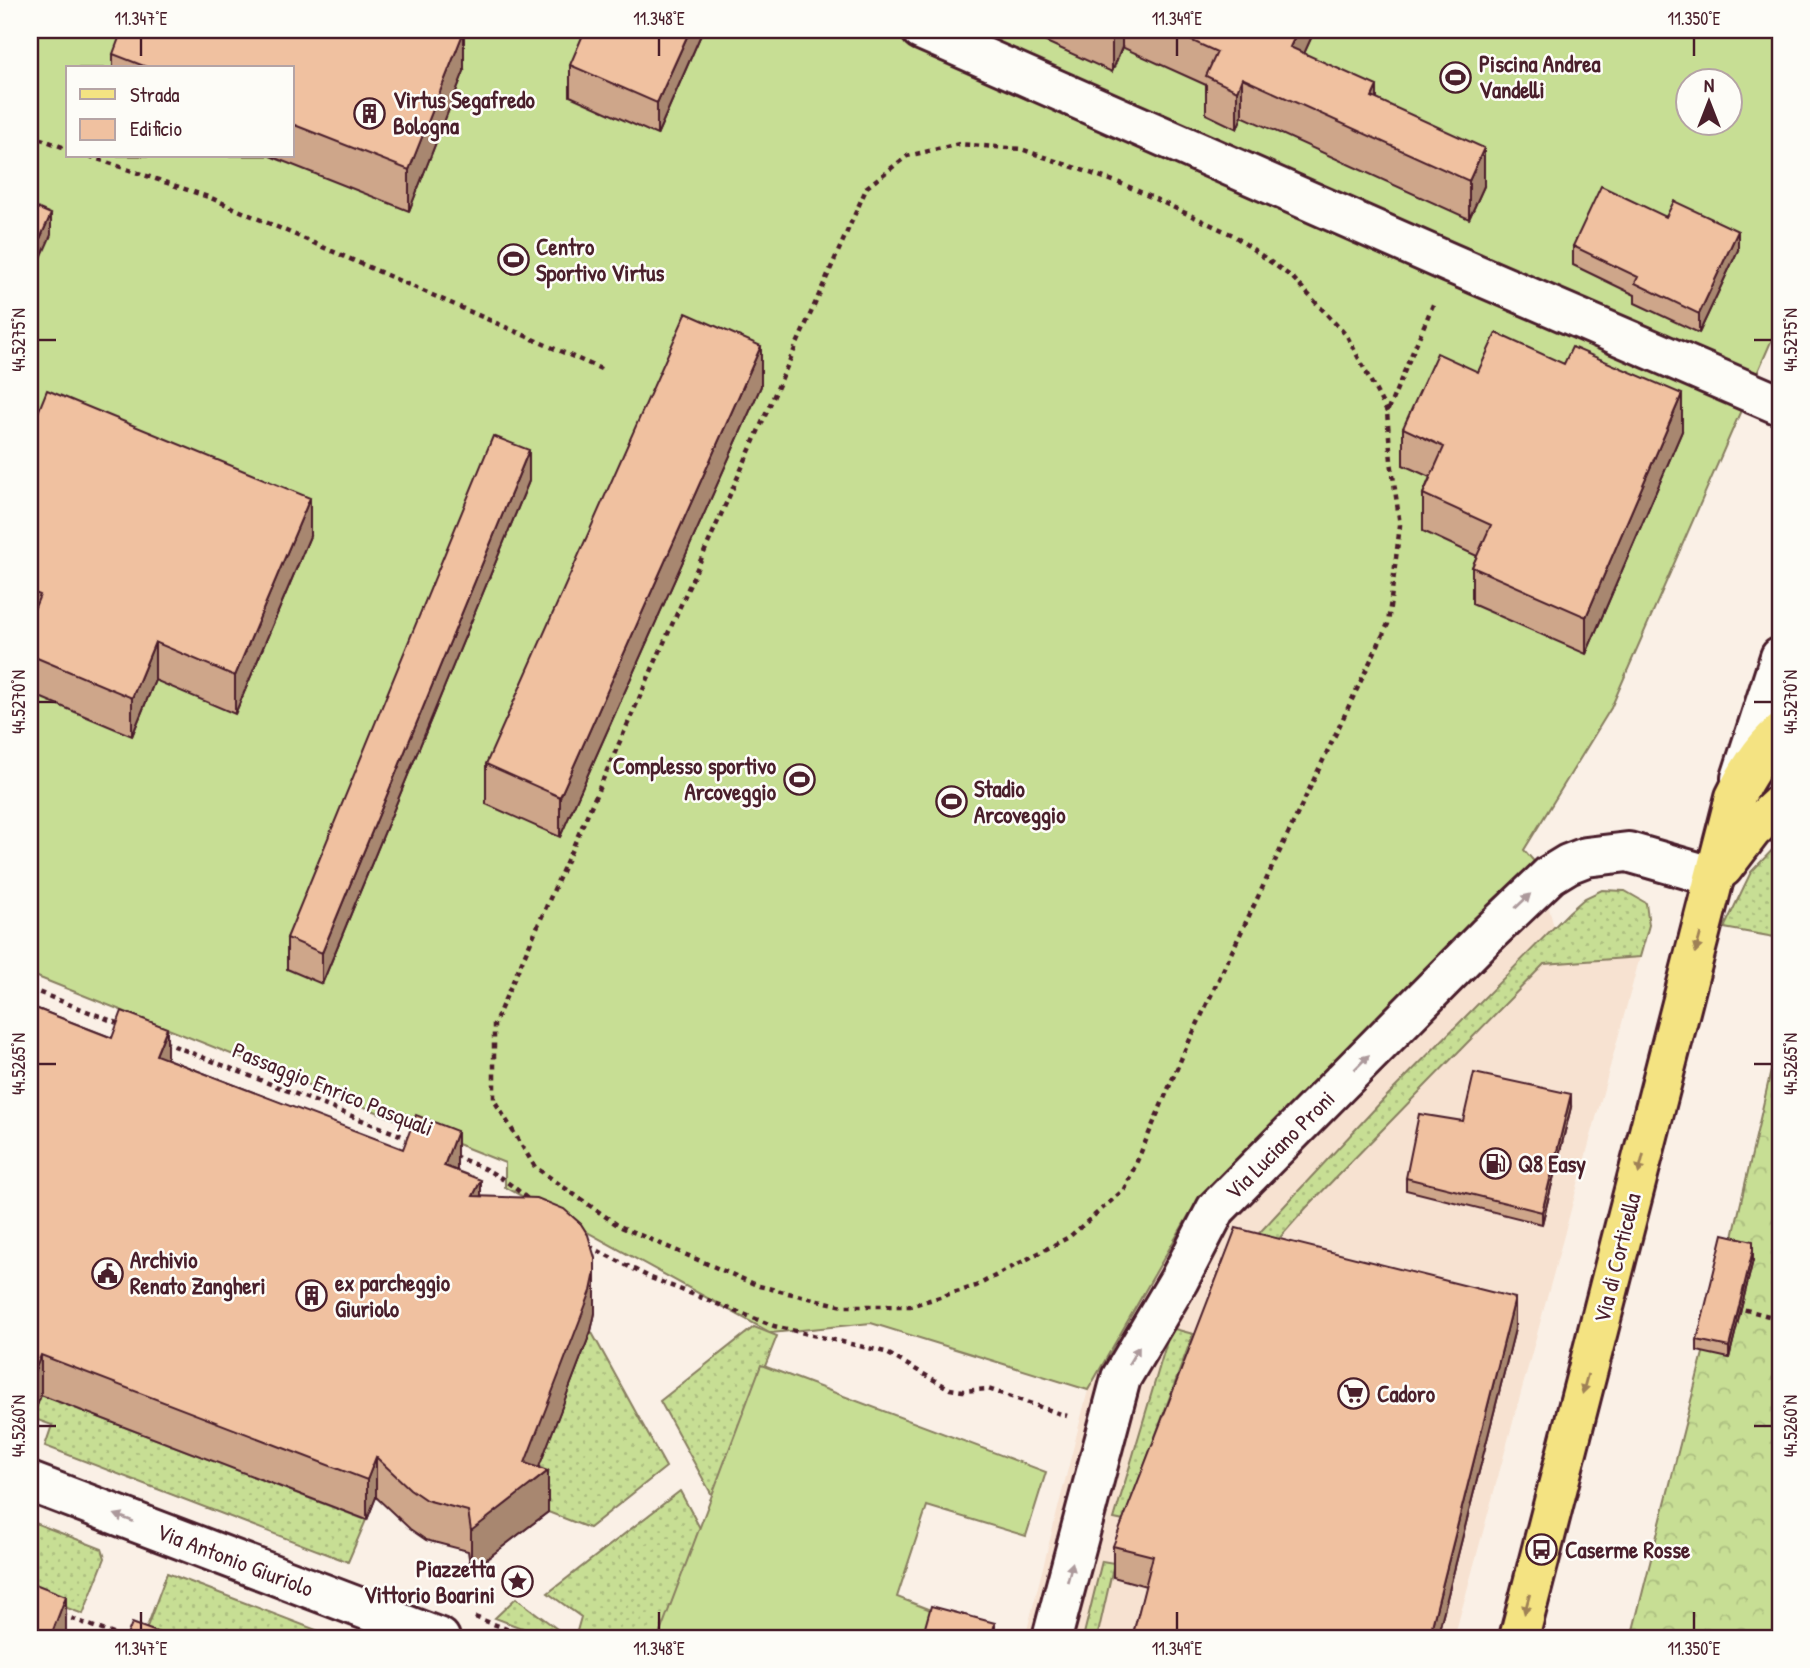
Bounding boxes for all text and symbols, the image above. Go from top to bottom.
text: 11.347°E [115,6,167,31]
text: 11.348°E [633,6,685,31]
text: 11.349°E [1152,6,1202,31]
text: 11.350°E [1668,6,1720,31]
place label: Piscina Andrea Vandelli [1479,48,1600,105]
sports icon: Piscina Andrea Vandelli [1439,60,1473,94]
legend [66,66,294,158]
north arrow [1674,66,1744,136]
text: N [1704,72,1714,98]
text: Strada [130,80,180,109]
place label: Virtus Segafredo Bologna [393,84,535,142]
building icon: Virtus Segafredo Bologna [353,96,387,130]
text: Edificio [130,114,182,143]
place label: Centro Sportivo Virtus [536,231,664,289]
sports icon: Centro Sportivo Virtus [496,243,530,277]
text: 44.5275°N [6,308,31,372]
text: 44.5275°N [1778,308,1803,372]
text: 44.5270°N [6,670,31,734]
text: 44.5270°N [1778,670,1803,734]
place label: Complesso sportivo Arcoveggio [613,750,777,808]
sports icon: Complesso sportivo Arcoveggio [782,762,816,796]
place label: Stadio Arcoveggio [974,773,1066,831]
sports icon: Stadio Arcoveggio [934,785,968,819]
one-way arrow [1514,894,1531,910]
one-way arrow [1692,933,1702,954]
text: 44.5265°N [6,1033,31,1095]
text: 44.5265°N [1778,1033,1803,1095]
street label: Passaggio Enrico Pasquali [228,1034,438,1143]
one-way arrow [1353,1054,1369,1071]
street label: Via Luciano Proni [1218,1083,1341,1206]
fuel station icon: Q8 Easy [1478,1147,1512,1181]
place label: Q8 Easy [1518,1148,1586,1180]
one-way arrow [1635,1153,1646,1175]
street label: Via di Corticella [1585,1190,1648,1326]
place label: Archivio Renato Zangheri [130,1244,266,1302]
public building icon: Archivio Renato Zangheri [90,1256,124,1290]
place label: ex parcheggio Giuriolo [335,1267,451,1324]
building icon: ex parcheggio Giuriolo [295,1279,329,1313]
one-way arrow [1128,1346,1140,1365]
one-way arrow [1579,1373,1590,1395]
supermarket icon: Cadoro [1337,1377,1371,1411]
place label: Cadoro [1377,1378,1436,1409]
text: 44.5260°N [6,1395,31,1457]
text: 44.5260°N [1778,1395,1803,1457]
one-way arrow [113,1513,134,1524]
street label: Via Antonio Giuriolo [152,1515,318,1604]
bus stop icon: Caserme Rosse [1525,1533,1559,1567]
place label: Caserme Rosse [1565,1534,1691,1565]
place label: Piazzetta Vittorio Boarini [364,1553,495,1610]
one-way arrow [1065,1562,1075,1583]
place icon: Piazzetta Vittorio Boarini [501,1565,535,1599]
one-way arrow [1522,1594,1532,1615]
text: 11.347°E [115,1636,167,1661]
text: 11.348°E [633,1636,685,1661]
text: 11.349°E [1152,1636,1202,1661]
text: 11.350°E [1668,1636,1720,1661]

